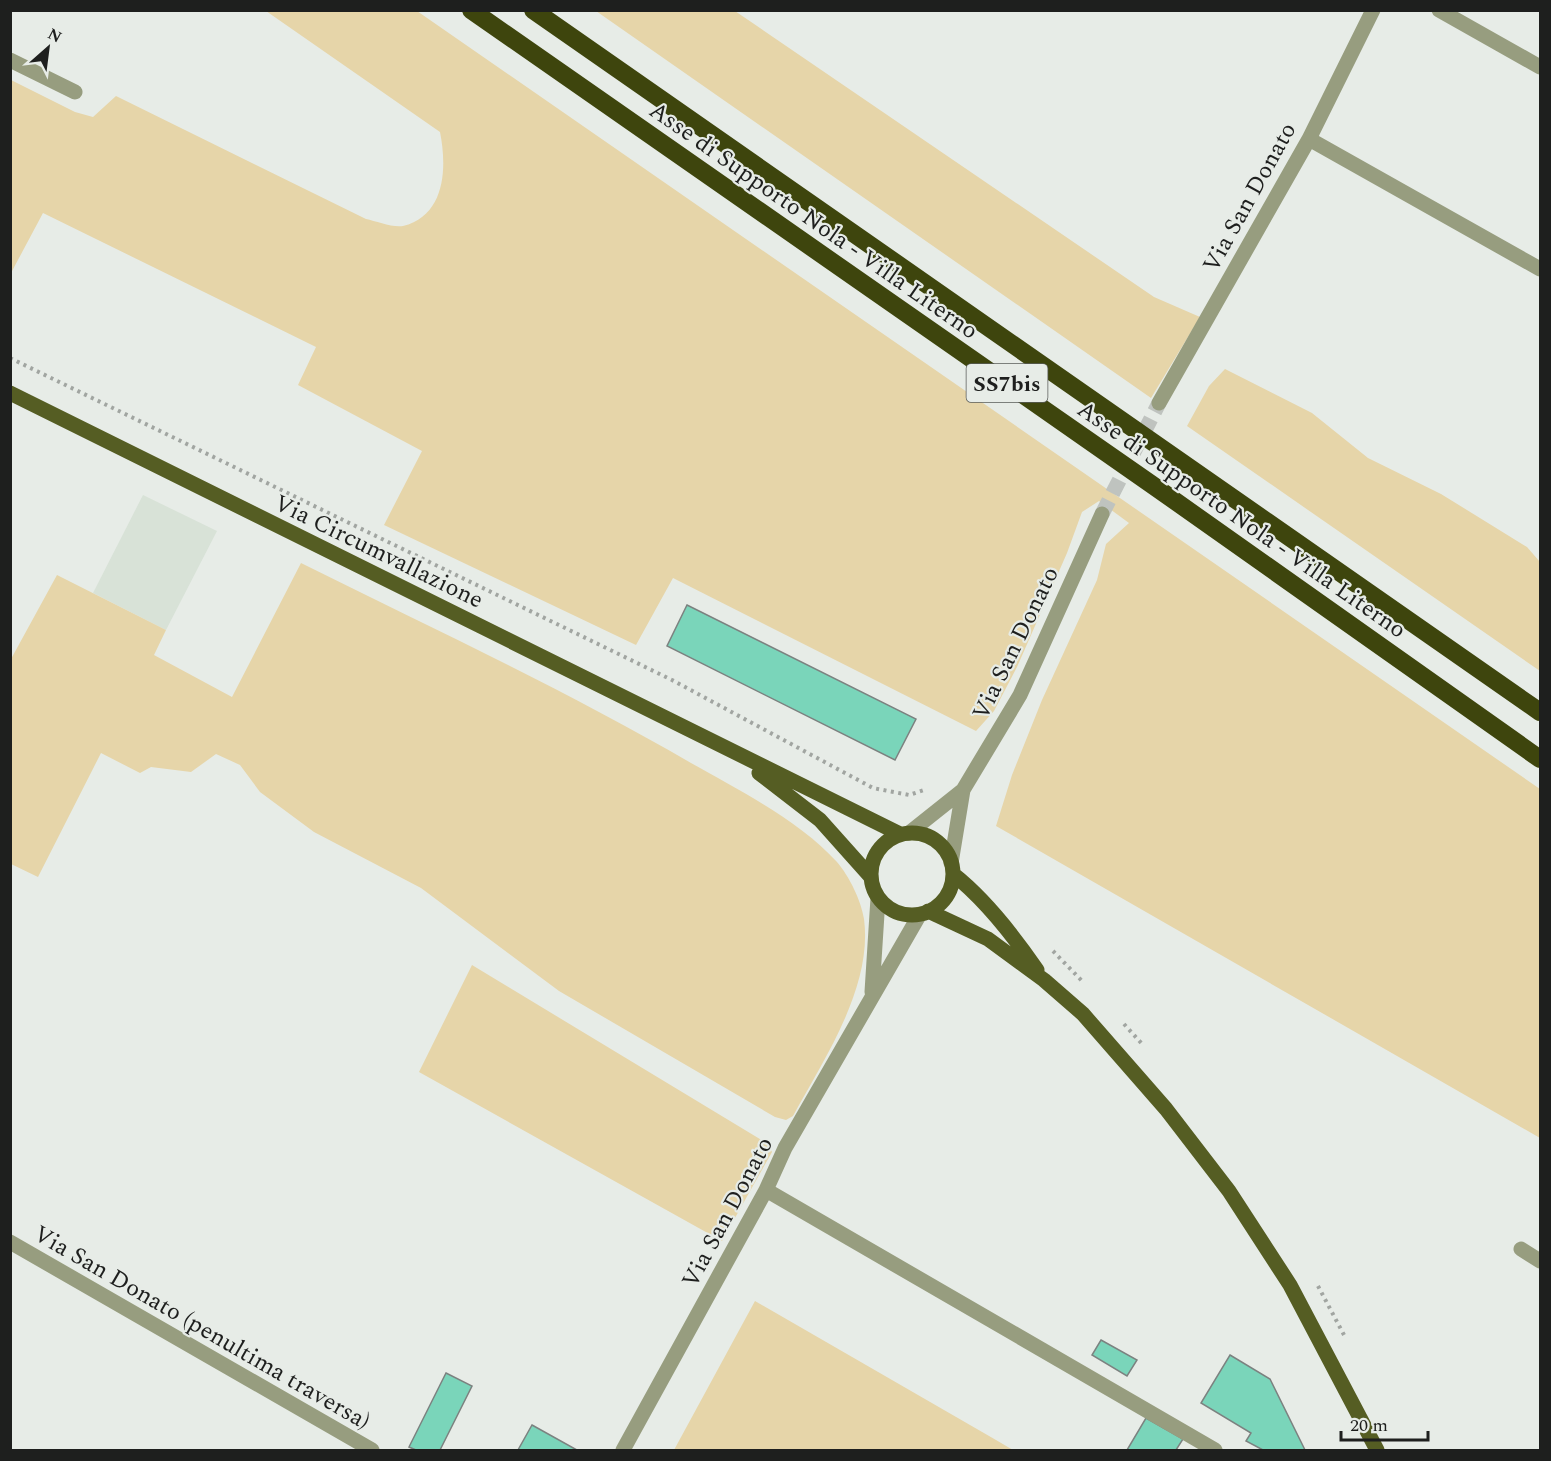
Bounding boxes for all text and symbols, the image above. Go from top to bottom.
north arrow [18,18,78,78]
text: N [43,22,66,49]
street label: Asse di Supporto Nola - Villa Literno [641,93,985,349]
street label: Via San Donato [1194,116,1306,279]
road number: SS7bis [966,364,1048,402]
street label: Asse di Supporto Nola - Villa Literno [1069,392,1413,648]
street label: Via Circumvallazione [268,485,489,618]
street label: Via San Donato [963,561,1069,726]
street label: Via San Donato [673,1130,783,1294]
street label: Via San Donato (penultima traversa) [26,1216,377,1439]
scale bar [1341,1404,1428,1442]
text: 20 m [1350,1412,1388,1439]

